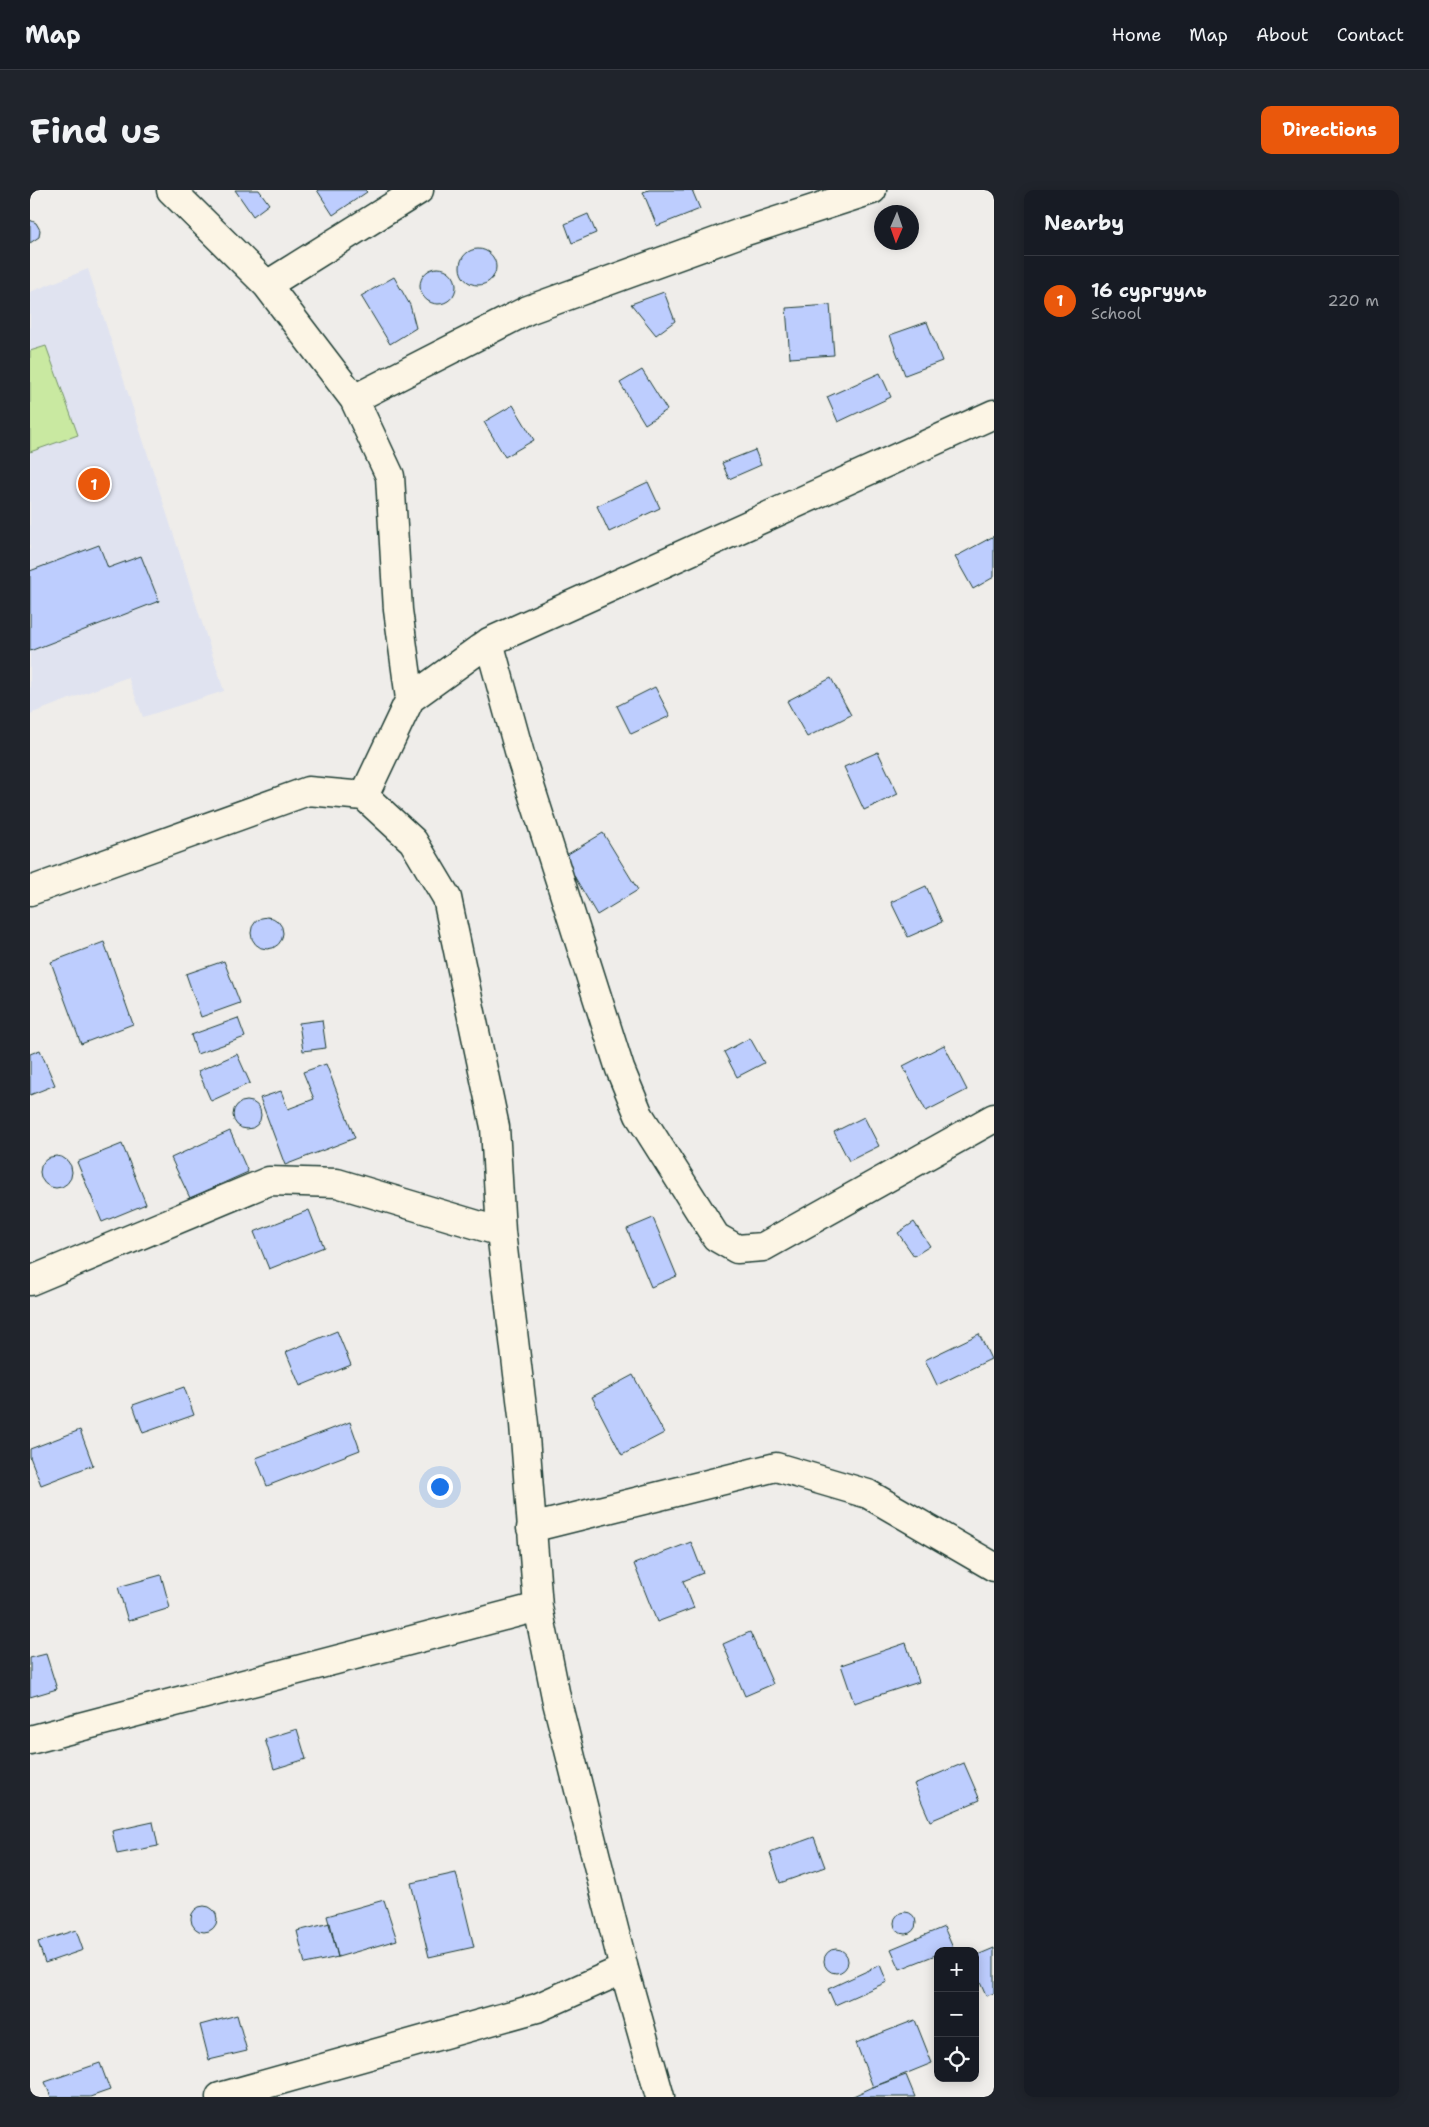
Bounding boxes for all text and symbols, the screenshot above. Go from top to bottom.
text: Map [25,19,81,51]
text: Home [1112,23,1161,47]
text: Map [1189,23,1228,47]
text: About [1256,23,1309,47]
text: Contact [1337,23,1404,47]
button: Directions [1261,106,1399,154]
text: Find us [30,107,161,154]
north arrow [874,205,919,250]
text: Nearby [1044,209,1124,237]
text: 16 сургууль [1091,278,1207,303]
text: 1 [1056,290,1064,311]
text: 220 m [1327,290,1379,311]
text: School [1091,303,1141,324]
pin: 1 [78,465,110,503]
your location [427,1474,453,1500]
map controls [934,1947,979,2082]
button: + [934,1947,979,1992]
button: − [934,1992,979,2037]
button: locate [934,2037,979,2082]

